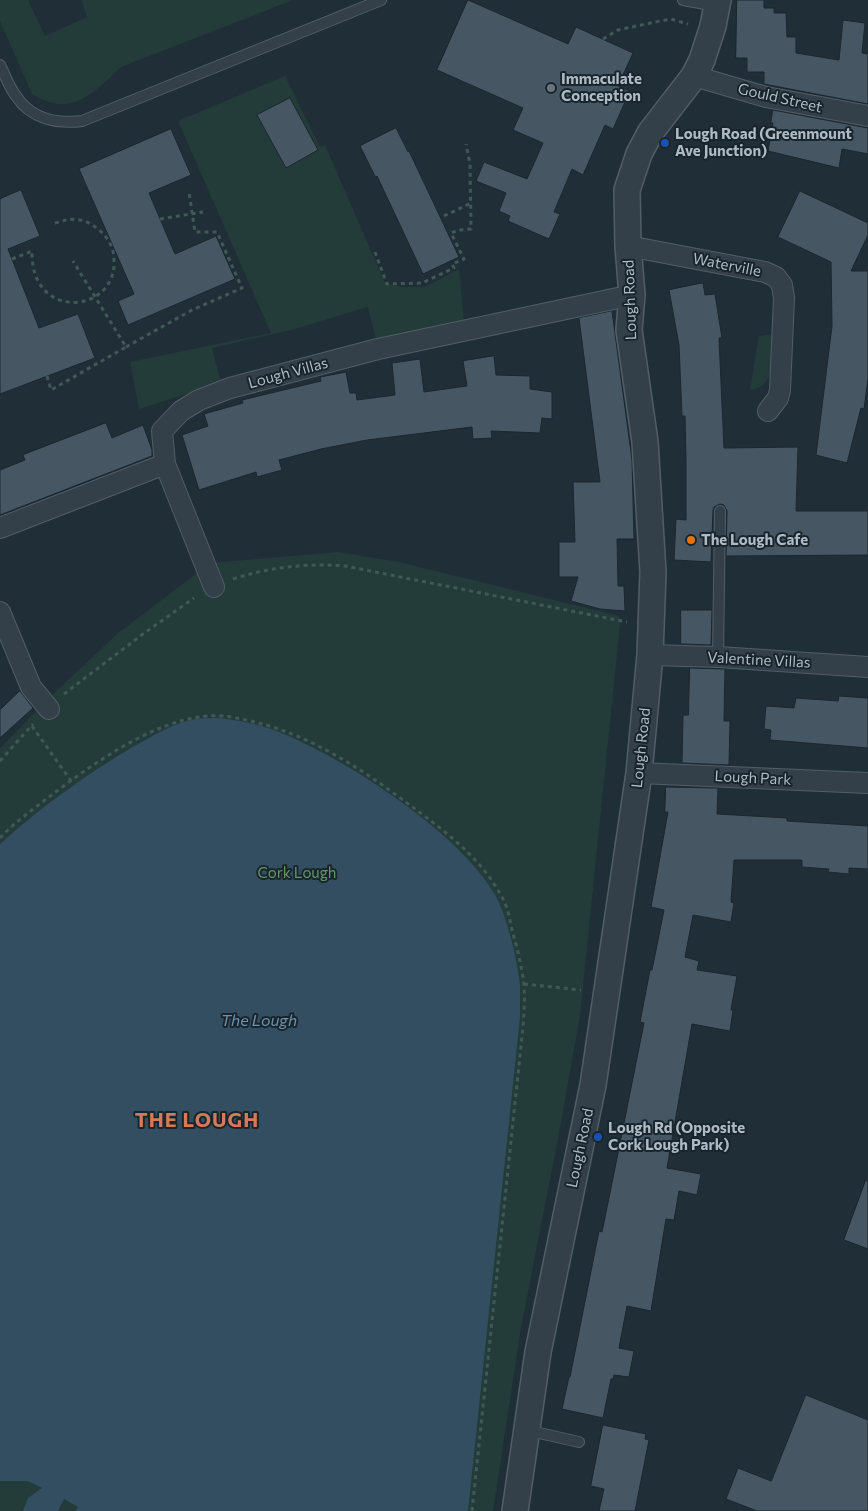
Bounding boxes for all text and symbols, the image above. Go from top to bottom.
place label: Immaculate Conception [561,70,642,105]
street label: Gould Street [736,80,824,116]
marker: Immaculate Conception [545,82,557,94]
place label: Lough Road (Greenmount Ave Junction) [675,125,852,160]
marker: Lough Road (Greenmount Ave Junction) [659,137,671,149]
street label: Waterville [691,250,763,280]
street label: Lough Road [620,259,640,341]
street label: Lough Villas [246,354,330,392]
place label: The Lough Cafe [701,531,808,549]
marker: The Lough Cafe [685,534,697,546]
street label: Valentine Villas [707,648,811,672]
street label: Lough Road [628,707,654,789]
street label: Lough Park [714,767,792,789]
park label: Cork Lough [258,864,336,882]
water label: The Lough [221,1011,297,1031]
street label: Lough Road [563,1107,597,1189]
district label: THE LOUGH [134,1108,260,1132]
place label: Lough Rd (Opposite Cork Lough Park) [608,1119,745,1154]
marker: Lough Rd (Opposite Cork Lough Park) [592,1131,604,1143]

